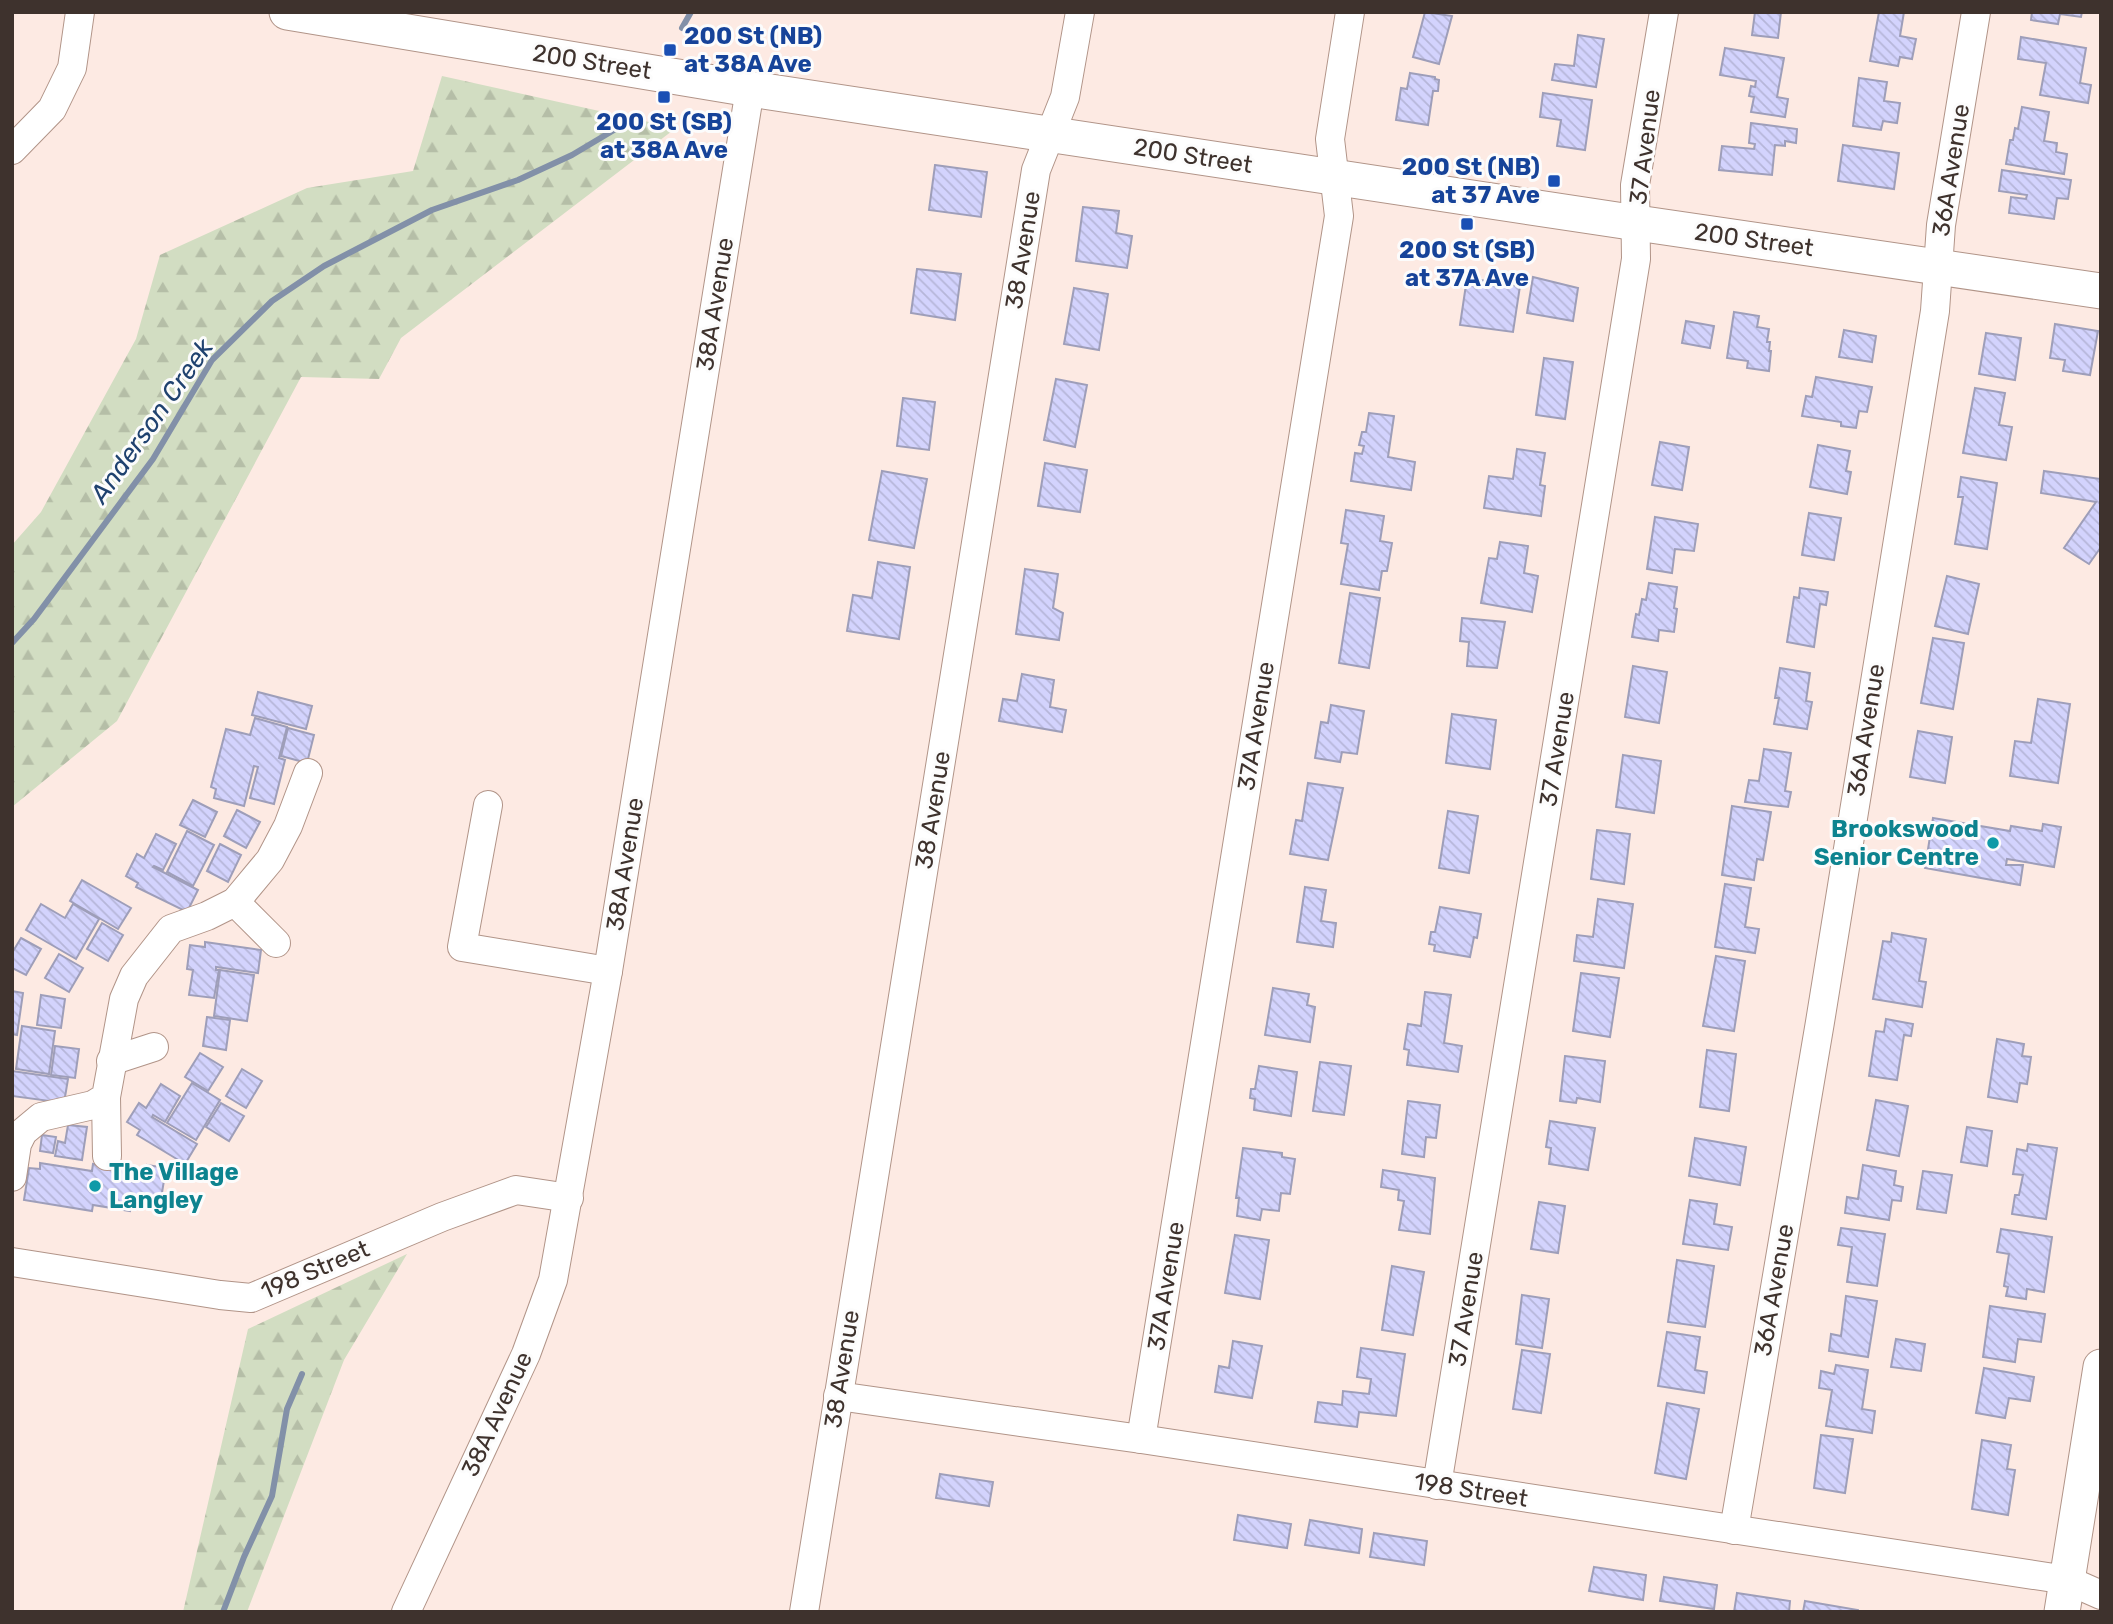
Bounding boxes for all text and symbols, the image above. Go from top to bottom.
place label: 200 St (NB) at 38A Ave [684,22,822,78]
street label: 200 Street [531,39,653,85]
marker: 200 St (NB) at 38A Ave [662,42,678,58]
street label: 37 Avenue [1624,88,1666,206]
marker: 200 St (SB) at 38A Ave [656,89,672,105]
street label: 36A Avenue [1927,102,1975,238]
place label: 200 St (SB) at 38A Ave [596,108,732,164]
street label: 200 Street [1132,133,1254,179]
place label: 200 St (NB) at 37 Ave [1402,153,1540,209]
marker: 200 St (NB) at 37 Ave [1546,173,1562,189]
street label: 38 Avenue [1000,189,1046,311]
marker: 200 St (SB) at 37A Ave [1459,216,1475,232]
street label: 200 Street [1693,218,1815,262]
street label: 38A Avenue [691,235,739,373]
place label: 200 St (SB) at 37A Ave [1399,236,1535,292]
water label: Anderson Creek [83,333,220,511]
street label: 37A Avenue [1232,659,1280,793]
street label: 36A Avenue [1842,662,1890,798]
street label: 37 Avenue [1534,690,1580,808]
street label: 38 Avenue [910,749,956,871]
street label: 38A Avenue [601,795,649,933]
place label: Brookswood Senior Centre [1814,815,1979,871]
marker: Brookswood Senior Centre [1985,835,2001,851]
place label: The Village Langley [109,1158,239,1214]
marker: The Village Langley [87,1178,103,1194]
street label: 37A Avenue [1142,1219,1190,1353]
street label: 36A Avenue [1749,1222,1799,1358]
street label: 198 Street [257,1235,373,1305]
street label: 37 Avenue [1443,1250,1489,1368]
street label: 38 Avenue [819,1308,865,1430]
street label: 38A Avenue [456,1347,538,1481]
street label: 198 Street [1412,1467,1530,1513]

